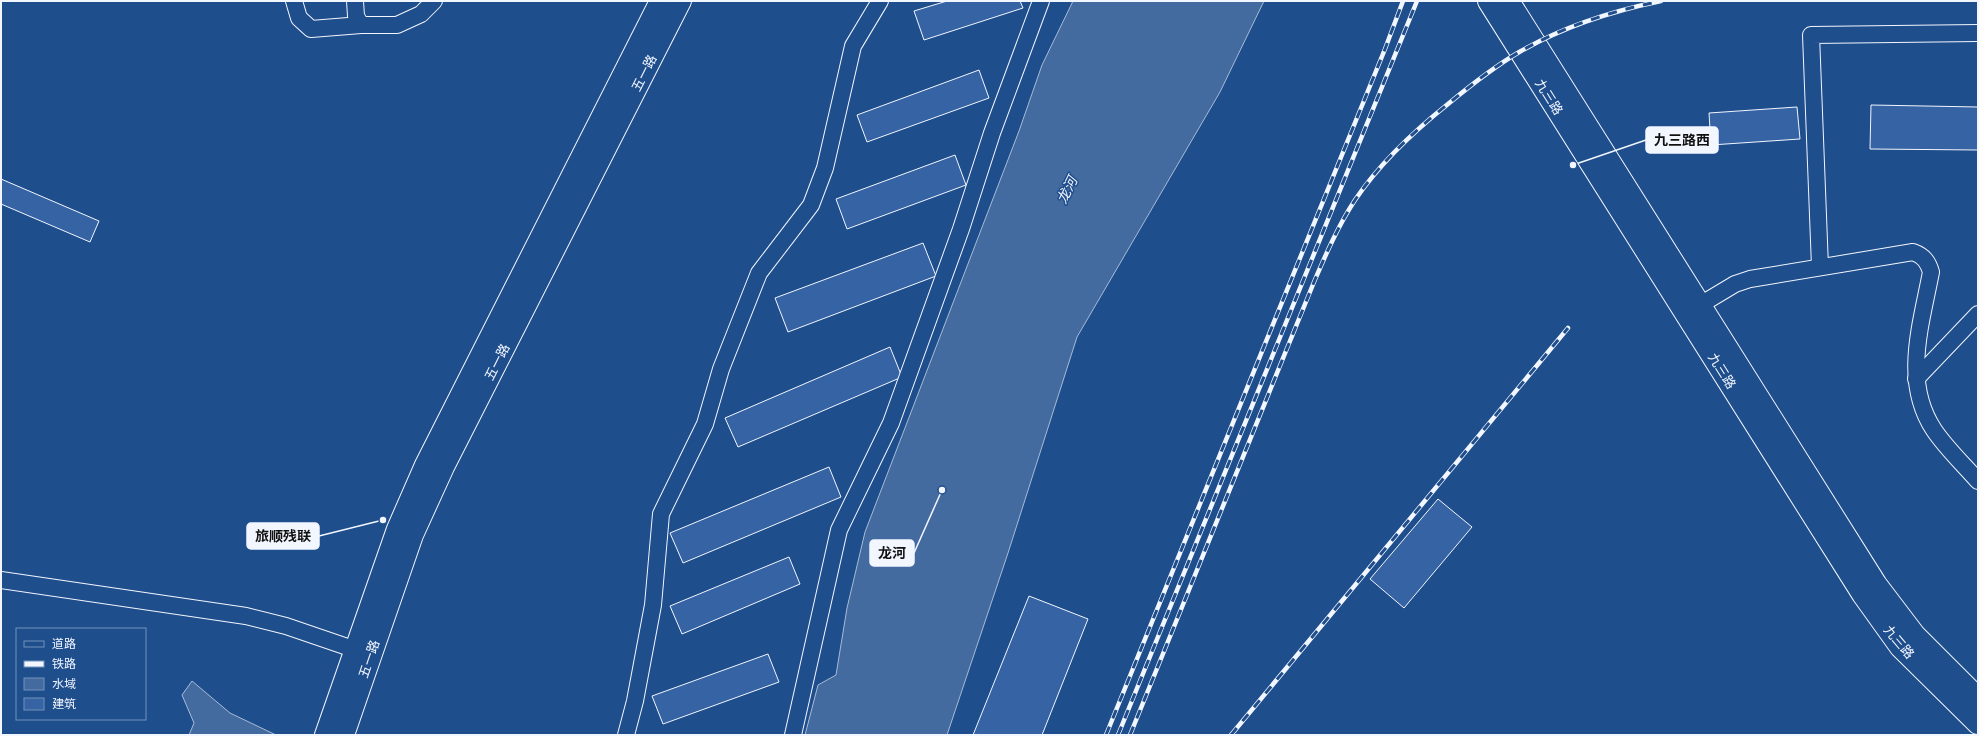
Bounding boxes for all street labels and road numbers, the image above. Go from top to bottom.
street label: 五一路 [628,52,660,94]
street label: 九三路 [1531,76,1567,118]
street label: 五一路 [481,341,513,383]
street label: 九三路 [1704,350,1740,392]
street label: 九三路 [1880,622,1918,662]
street label: 五一路 [355,638,383,680]

